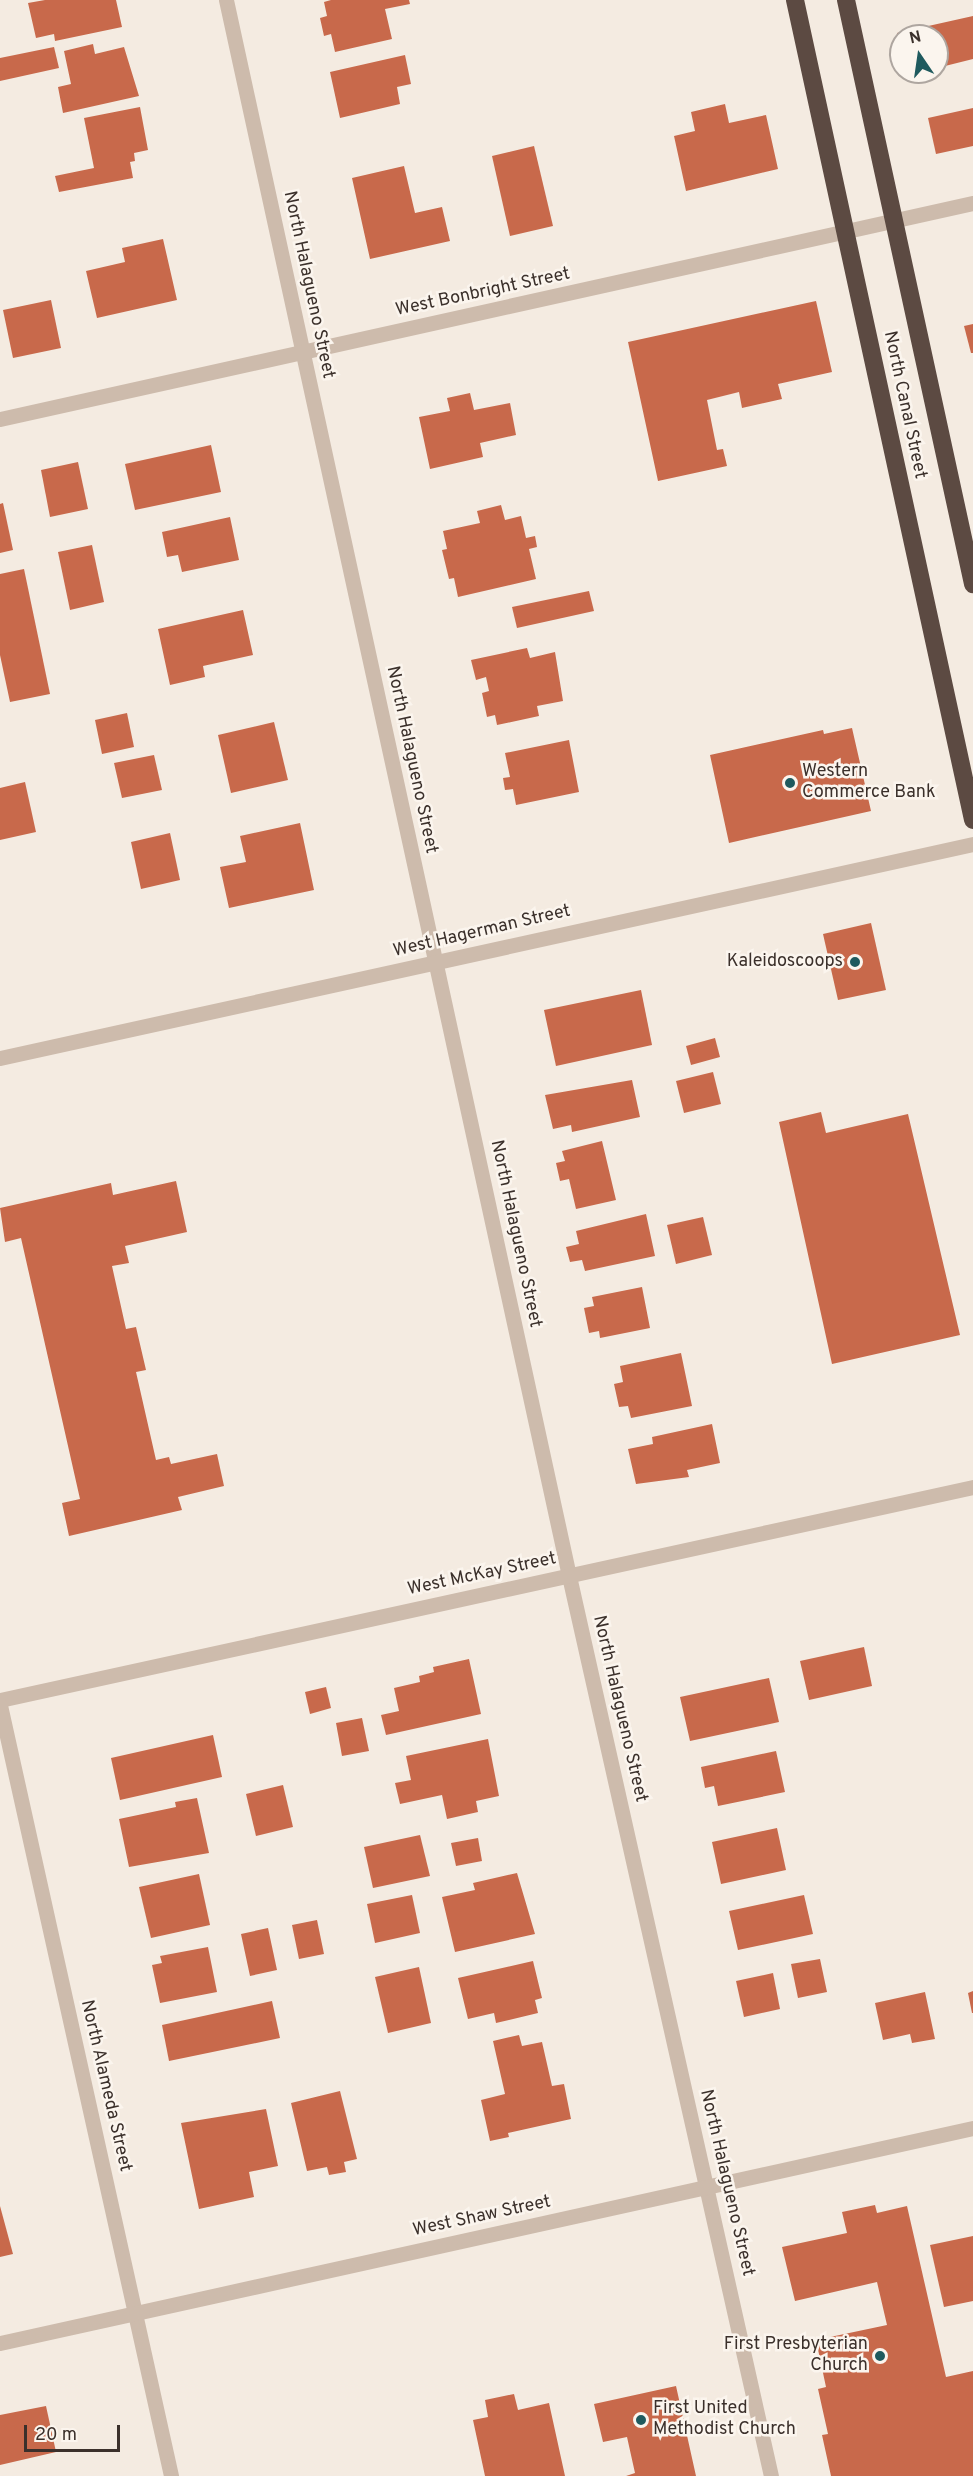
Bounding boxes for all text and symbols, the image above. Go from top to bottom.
north arrow [889,24,949,84]
text: N [908,27,923,49]
street label: North Halagueno Street [278,189,338,381]
street label: West Bonbright Street [394,264,572,322]
street label: North Canal Street [878,329,930,481]
street label: North Halagueno Street [381,664,441,856]
place label: Western Commerce Bank [802,762,936,804]
marker: Western Commerce Bank [783,776,797,790]
street label: West Hagerman Street [391,901,573,963]
place label: Kaleidoscoops [727,951,843,973]
marker: Kaleidoscoops [848,955,862,969]
street label: North Halagueno Street [485,1138,545,1330]
street label: West McKay Street [406,1549,558,1601]
street label: North Halagueno Street [587,1613,651,1805]
street label: North Alameda Street [75,1998,135,2174]
street label: North Halagueno Street [694,2087,758,2279]
street label: West Shaw Street [411,2192,553,2242]
place label: First Presbyterian Church [724,2335,868,2378]
marker: First Presbyterian Church [873,2349,887,2363]
place label: First United Methodist Church [653,2399,796,2442]
scale bar [27,2413,123,2451]
marker: First United Methodist Church [634,2413,648,2427]
text: 20 m [35,2424,77,2447]

